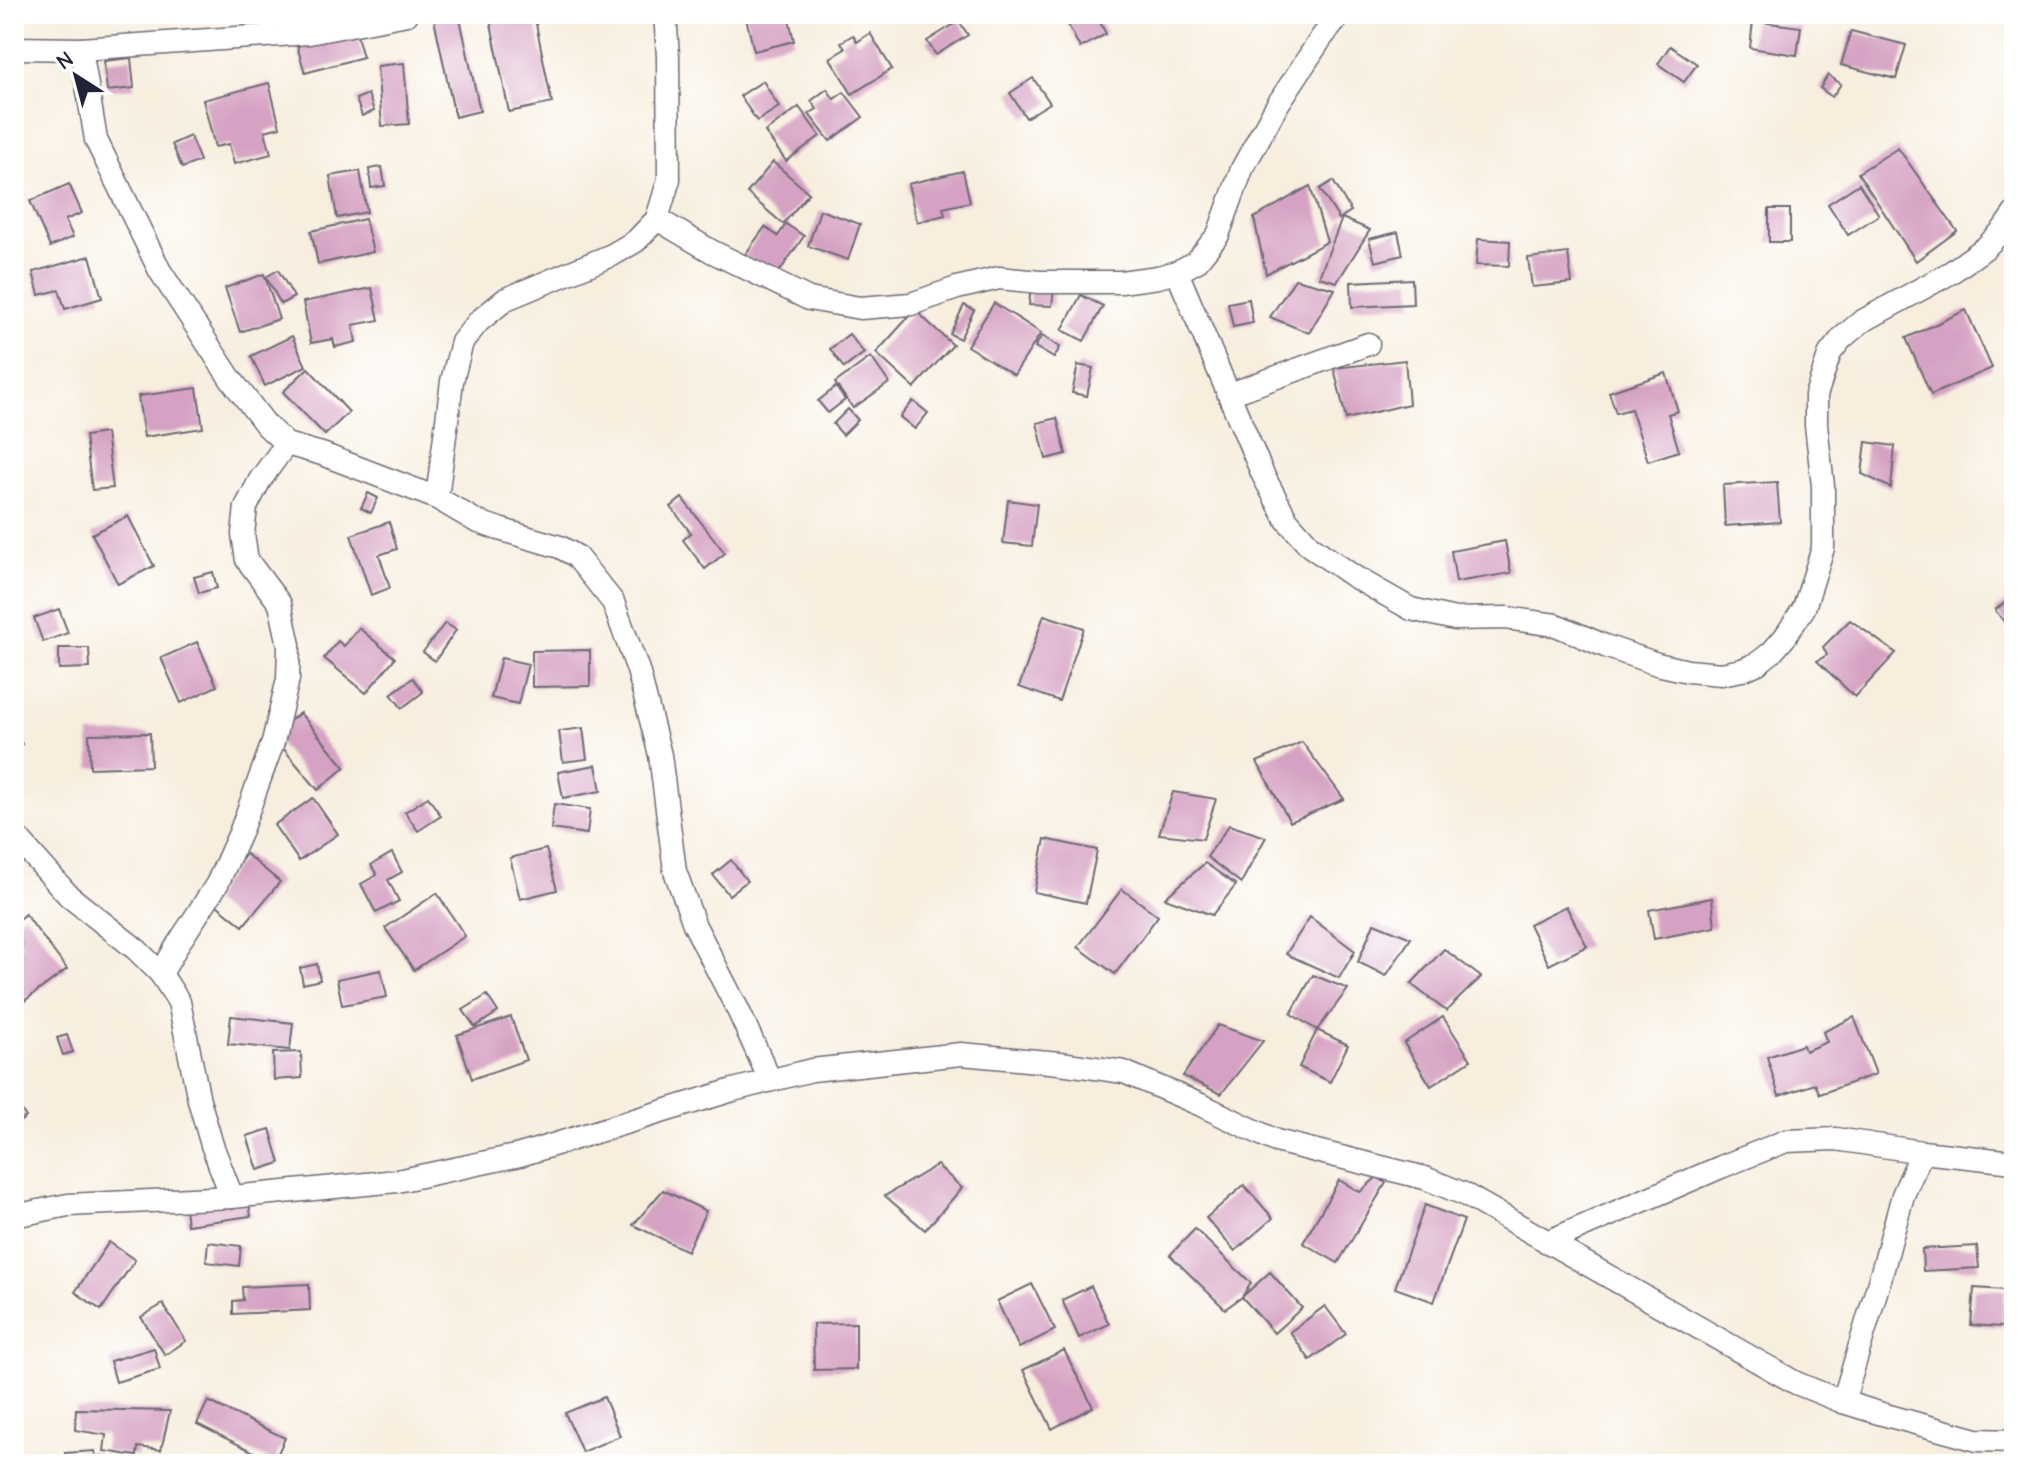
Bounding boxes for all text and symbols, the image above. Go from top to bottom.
north arrow [36,36,116,116]
text: N [51,46,78,75]

